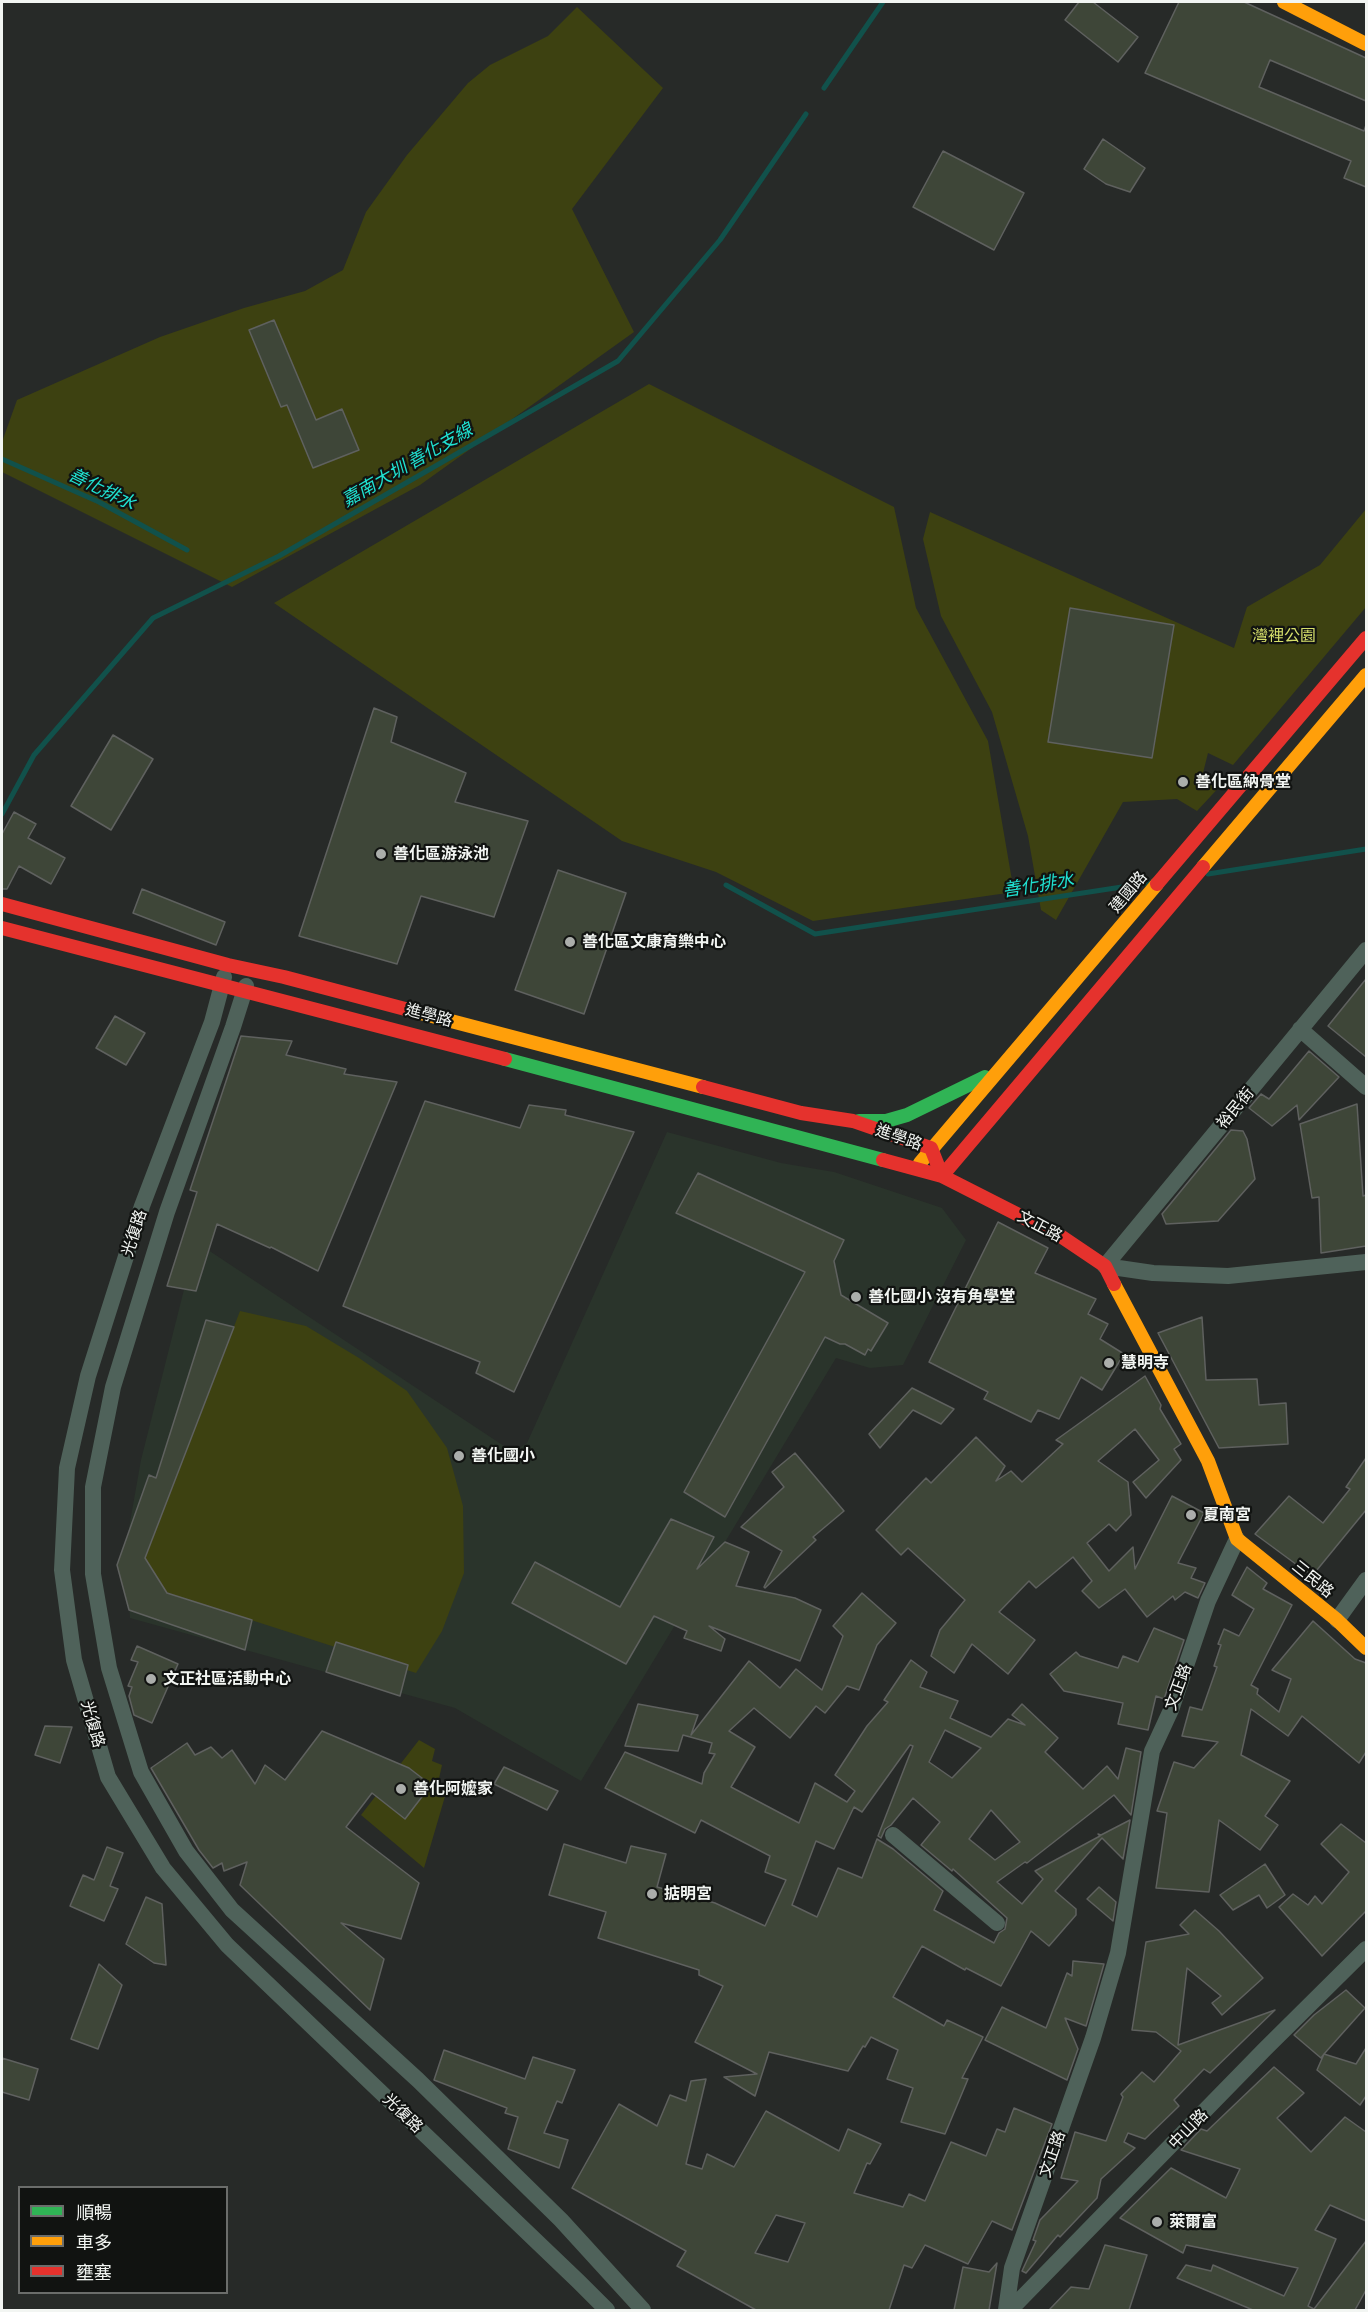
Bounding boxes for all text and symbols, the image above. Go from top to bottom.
water label: 嘉南大圳 善化支線 [338,419,476,511]
water label: 善化排水 [65,464,139,514]
park label: 灣裡公園 [1252,626,1316,646]
place label: 善化區納骨堂 [1195,772,1291,792]
marker: 善化區納骨堂 [1176,775,1190,789]
place label: 善化區游泳池 [393,844,489,864]
marker: 善化區游泳池 [374,847,388,861]
street label: 建國路 [1105,867,1151,917]
water label: 善化排水 [1001,869,1075,901]
place label: 善化區文康育樂中心 [582,932,726,952]
marker: 善化區文康育樂中心 [563,935,577,949]
street label: 進學路 [403,1000,455,1030]
street label: 裕民街 [1212,1083,1258,1133]
street label: 進學路 [873,1120,925,1154]
street label: 文正路 [1014,1206,1066,1246]
street label: 光復路 [117,1207,151,1259]
place label: 善化國小 沒有角學堂 [868,1287,1015,1307]
marker: 善化國小 沒有角學堂 [849,1290,863,1304]
place label: 慧明寺 [1121,1353,1169,1373]
marker: 慧明寺 [1102,1356,1116,1370]
place label: 善化國小 [471,1446,535,1466]
marker: 善化國小 [452,1449,466,1463]
place label: 夏南宮 [1203,1505,1251,1525]
marker: 夏南宮 [1184,1508,1198,1522]
street label: 三民路 [1288,1556,1338,1602]
street label: 文正路 [1161,1661,1195,1713]
place label: 文正社區活動中心 [163,1669,291,1689]
marker: 文正社區活動中心 [144,1672,158,1686]
street label: 光復路 [77,1698,109,1750]
place label: 善化阿嬤家 [413,1779,493,1799]
marker: 善化阿嬤家 [394,1782,408,1796]
place label: 掂明宮 [664,1884,712,1904]
marker: 掂明宮 [645,1887,659,1901]
street label: 光復路 [379,2089,427,2137]
street label: 中山路 [1164,2105,1212,2153]
street label: 文正路 [1035,2128,1069,2180]
legend [18,2186,228,2294]
text: 順暢 [76,2201,112,2223]
place label: 萊爾富 [1169,2212,1217,2232]
marker: 萊爾富 [1150,2215,1164,2229]
text: 車多 [76,2231,112,2253]
text: 壅塞 [76,2261,112,2283]

